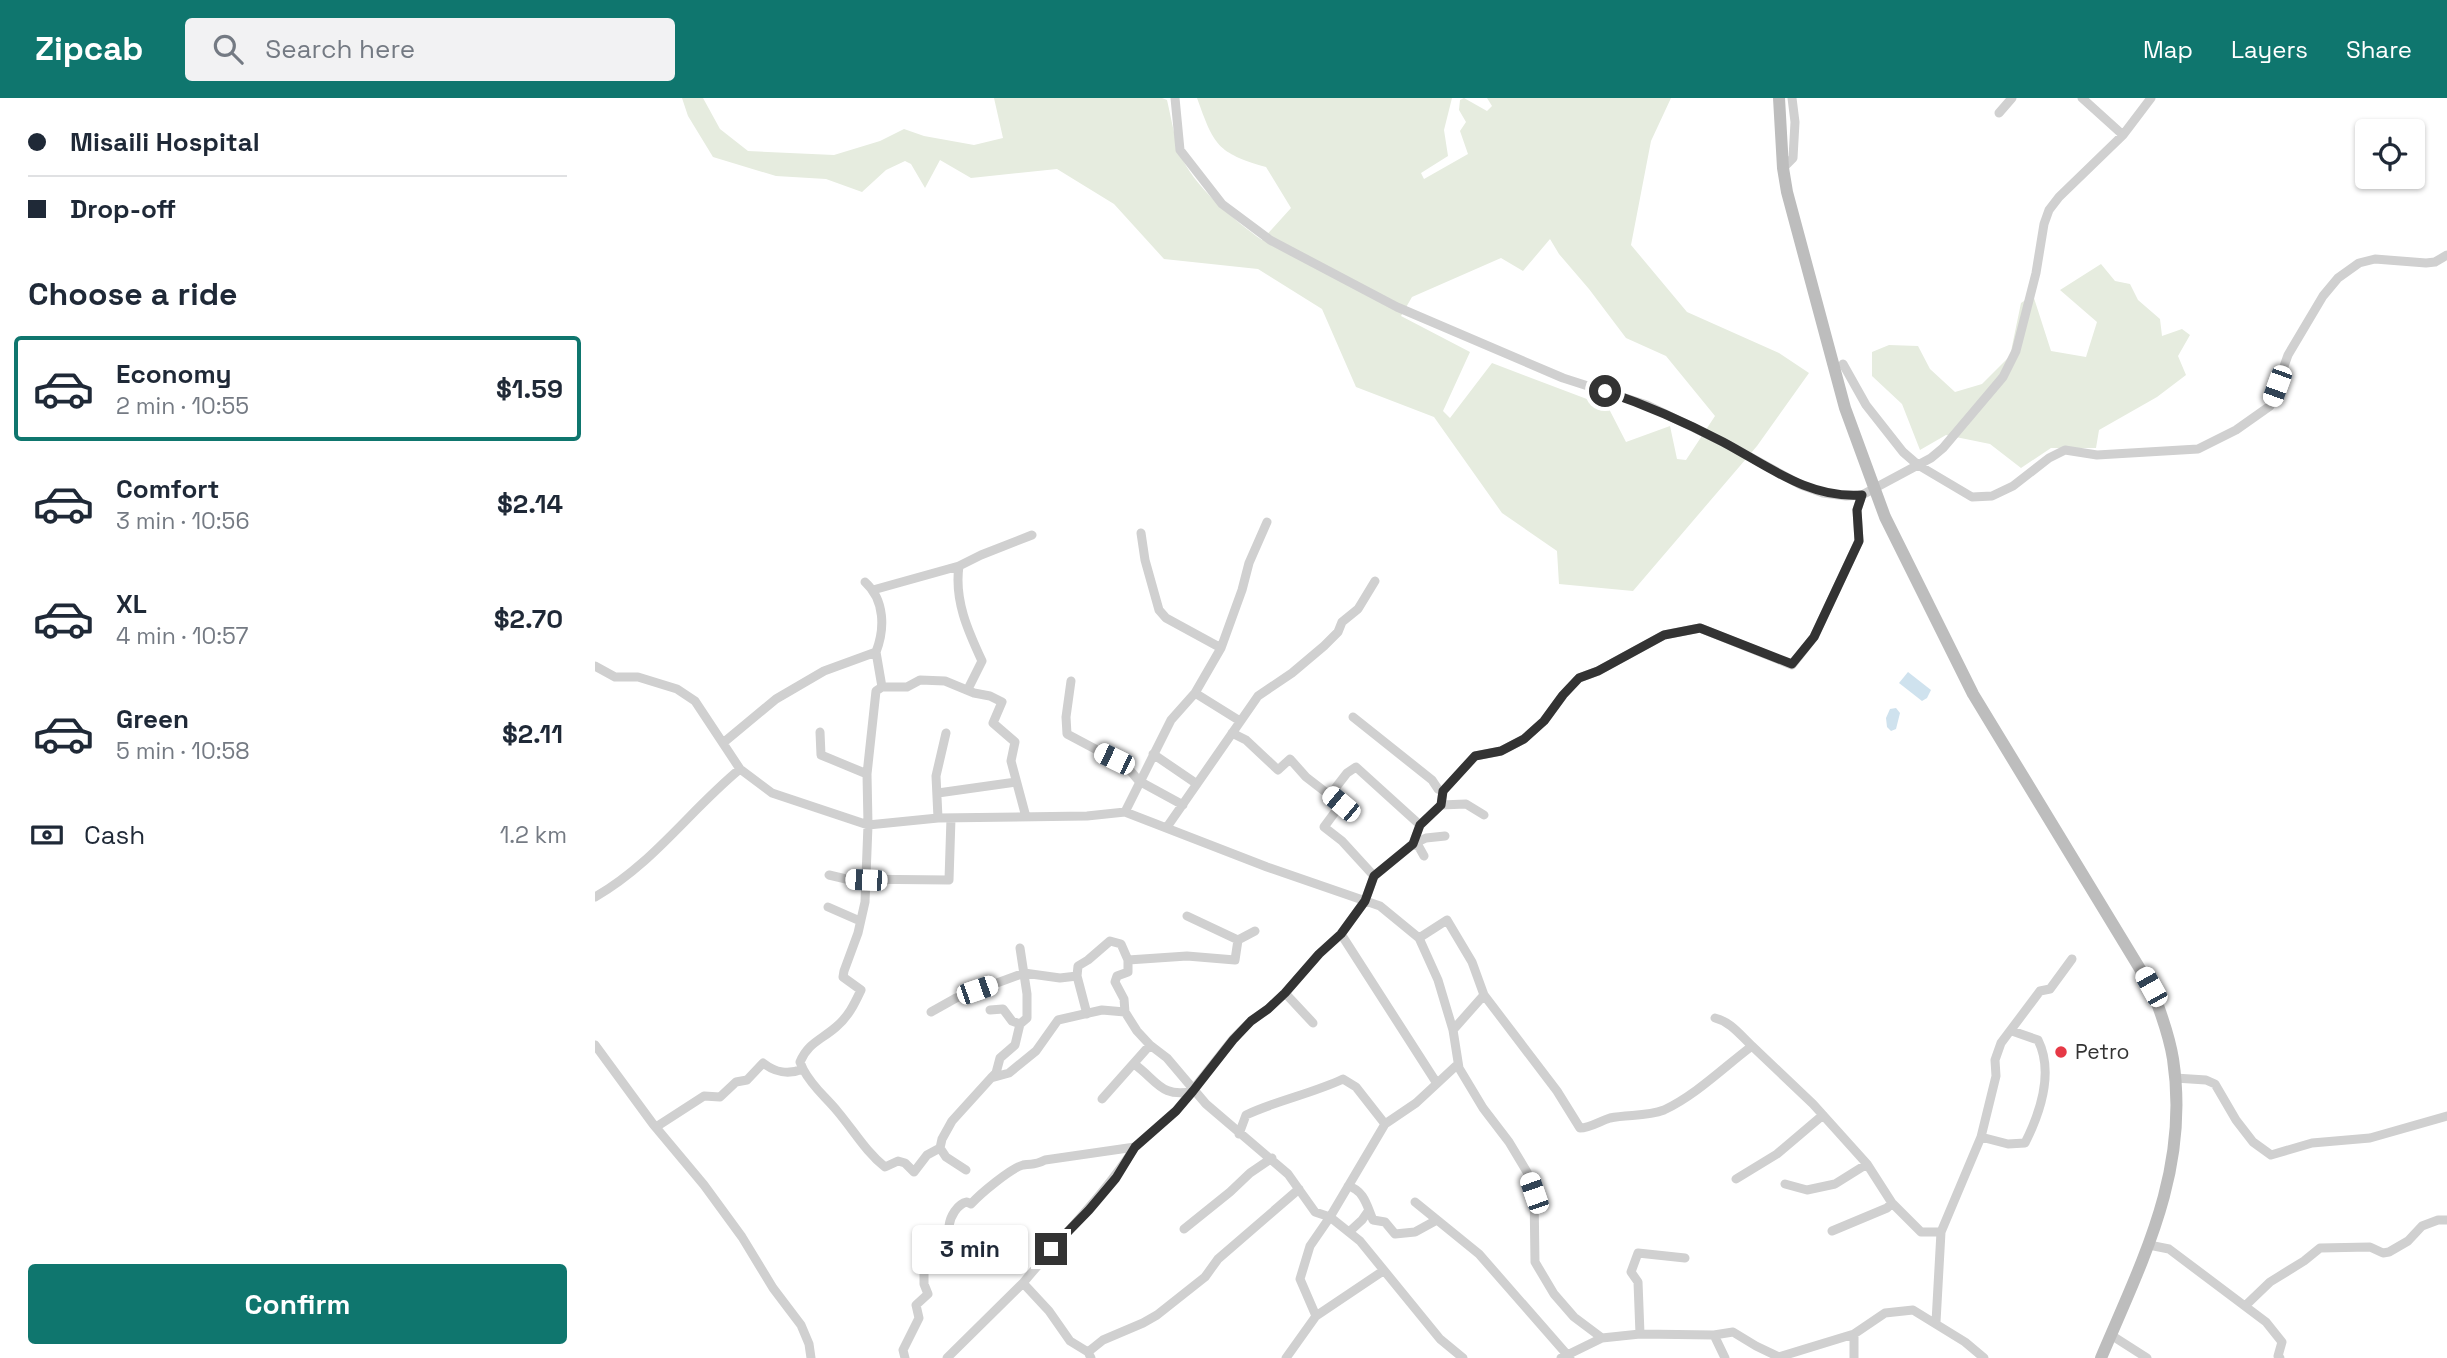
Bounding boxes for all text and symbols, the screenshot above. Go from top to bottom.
search box [185,18,675,81]
text: Zipcab [35,28,143,70]
icon: search [209,30,247,68]
text: Search here [265,32,415,66]
text: Map [2143,34,2193,65]
text: Layers [2231,34,2308,65]
text: Share [2346,34,2412,65]
map controls [2355,119,2425,189]
button: locate [2355,119,2425,189]
text: Misaili Hospital [70,125,260,159]
text: Drop-off [70,192,176,226]
text: Choose a ride [28,274,238,314]
icon: car [32,357,95,420]
text: Economy [116,357,232,391]
car [2260,363,2295,409]
text: $1.59 [496,372,563,406]
route start [1589,375,1621,407]
text: 2 min · 10:55 [116,391,249,421]
icon: car [32,472,95,535]
text: Comfort [116,472,219,506]
text: $2.14 [497,487,563,521]
text: 3 min · 10:56 [116,506,249,536]
icon: car [32,587,95,650]
text: XL [116,587,147,621]
text: $2.70 [494,602,563,636]
text: 4 min · 10:57 [116,621,249,651]
icon: car [32,702,95,765]
text: Green [116,702,189,736]
text: $2.11 [502,717,563,751]
text: 5 min · 10:58 [116,736,250,766]
car [1091,740,1138,778]
car [1319,782,1364,826]
icon: cash [28,816,66,854]
text: Cash [84,818,145,852]
text: 1.2 km [500,820,567,850]
car [845,869,888,891]
car [2132,964,2171,1010]
car [954,973,1001,1007]
place label: Petro [2075,1038,2129,1065]
marker: Petro [2053,1044,2069,1060]
car [1518,1170,1551,1216]
callout: 3 min [911,1224,1027,1274]
route end [1035,1233,1067,1265]
text: 3 min [940,1234,1000,1264]
button: Confirm [28,1264,567,1344]

